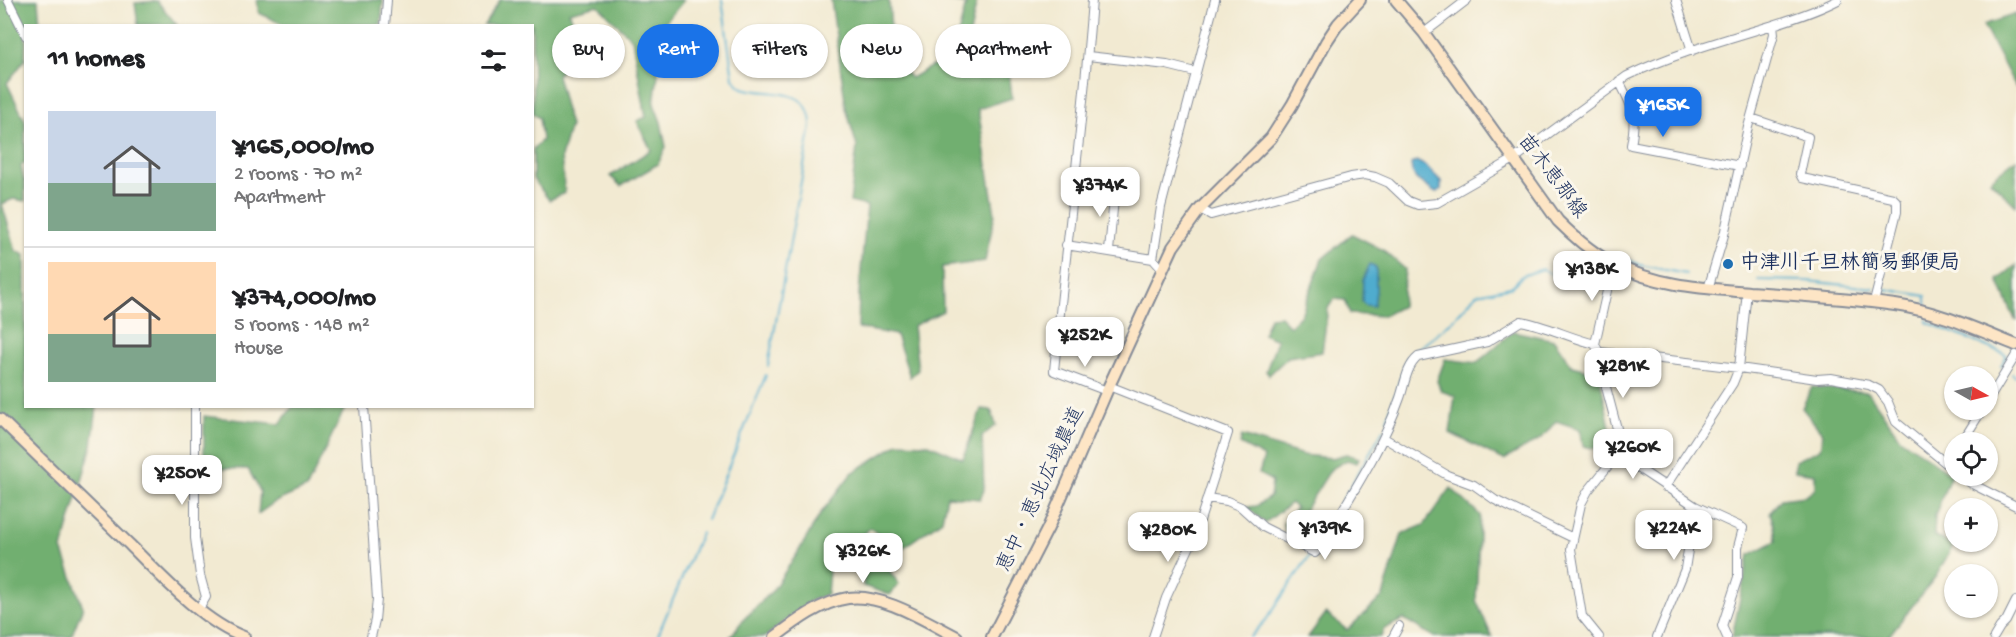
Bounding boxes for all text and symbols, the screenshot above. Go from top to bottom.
chip: Buy [552,24,625,78]
chip: Rent [637,24,719,78]
chip: Filters [731,24,828,78]
chip: New [840,24,923,78]
chip: Apartment [935,24,1071,78]
icon: filters [477,44,510,77]
text: 11 homes [48,45,144,76]
pin: ¥165K [1621,87,1705,138]
text: ¥165K [1638,95,1688,118]
street label: 苗木恵那線 [1512,129,1592,224]
text: ¥165,000/mo [234,133,374,164]
icon: home [96,135,168,207]
text: 2 rooms · 70 m² [234,164,362,187]
pin: ¥374K [1058,167,1142,218]
text: ¥374K [1075,175,1125,198]
text: Apartment [234,187,324,210]
pin: ¥138K [1550,251,1634,302]
place label: 中津川千旦林簡易郵便局 [1740,251,1960,276]
marker: 中津川千旦林簡易郵便局 [1721,257,1735,271]
text: ¥138K [1567,259,1617,282]
text: ¥374,000/mo [234,284,376,315]
icon: home [96,286,168,358]
text: 5 rooms · 148 m² [234,315,370,338]
pin: ¥252K [1043,317,1127,368]
text: ¥252K [1060,325,1110,348]
text: House [234,338,283,361]
pin: ¥281K [1581,348,1665,399]
text: ¥281K [1598,356,1648,379]
north arrow [1944,366,1998,420]
map controls [1944,366,1998,618]
street label: 恵中・恵北広域農道 [992,403,1090,576]
pin: ¥260K [1591,429,1675,480]
button: locate [1944,432,1998,486]
text: ¥260K [1607,437,1659,460]
pin: ¥250K [140,455,224,506]
text: ¥250K [156,463,208,486]
button: + [1944,498,1998,552]
pin: ¥139K [1283,510,1367,561]
pin: ¥224K [1632,510,1716,561]
pin: ¥280K [1126,512,1210,563]
text: ¥139K [1301,518,1349,541]
text: ¥224K [1649,518,1699,541]
text: ¥280K [1142,520,1194,543]
pin: ¥326K [821,533,905,584]
text: ¥326K [838,541,888,564]
button: − [1944,564,1998,618]

